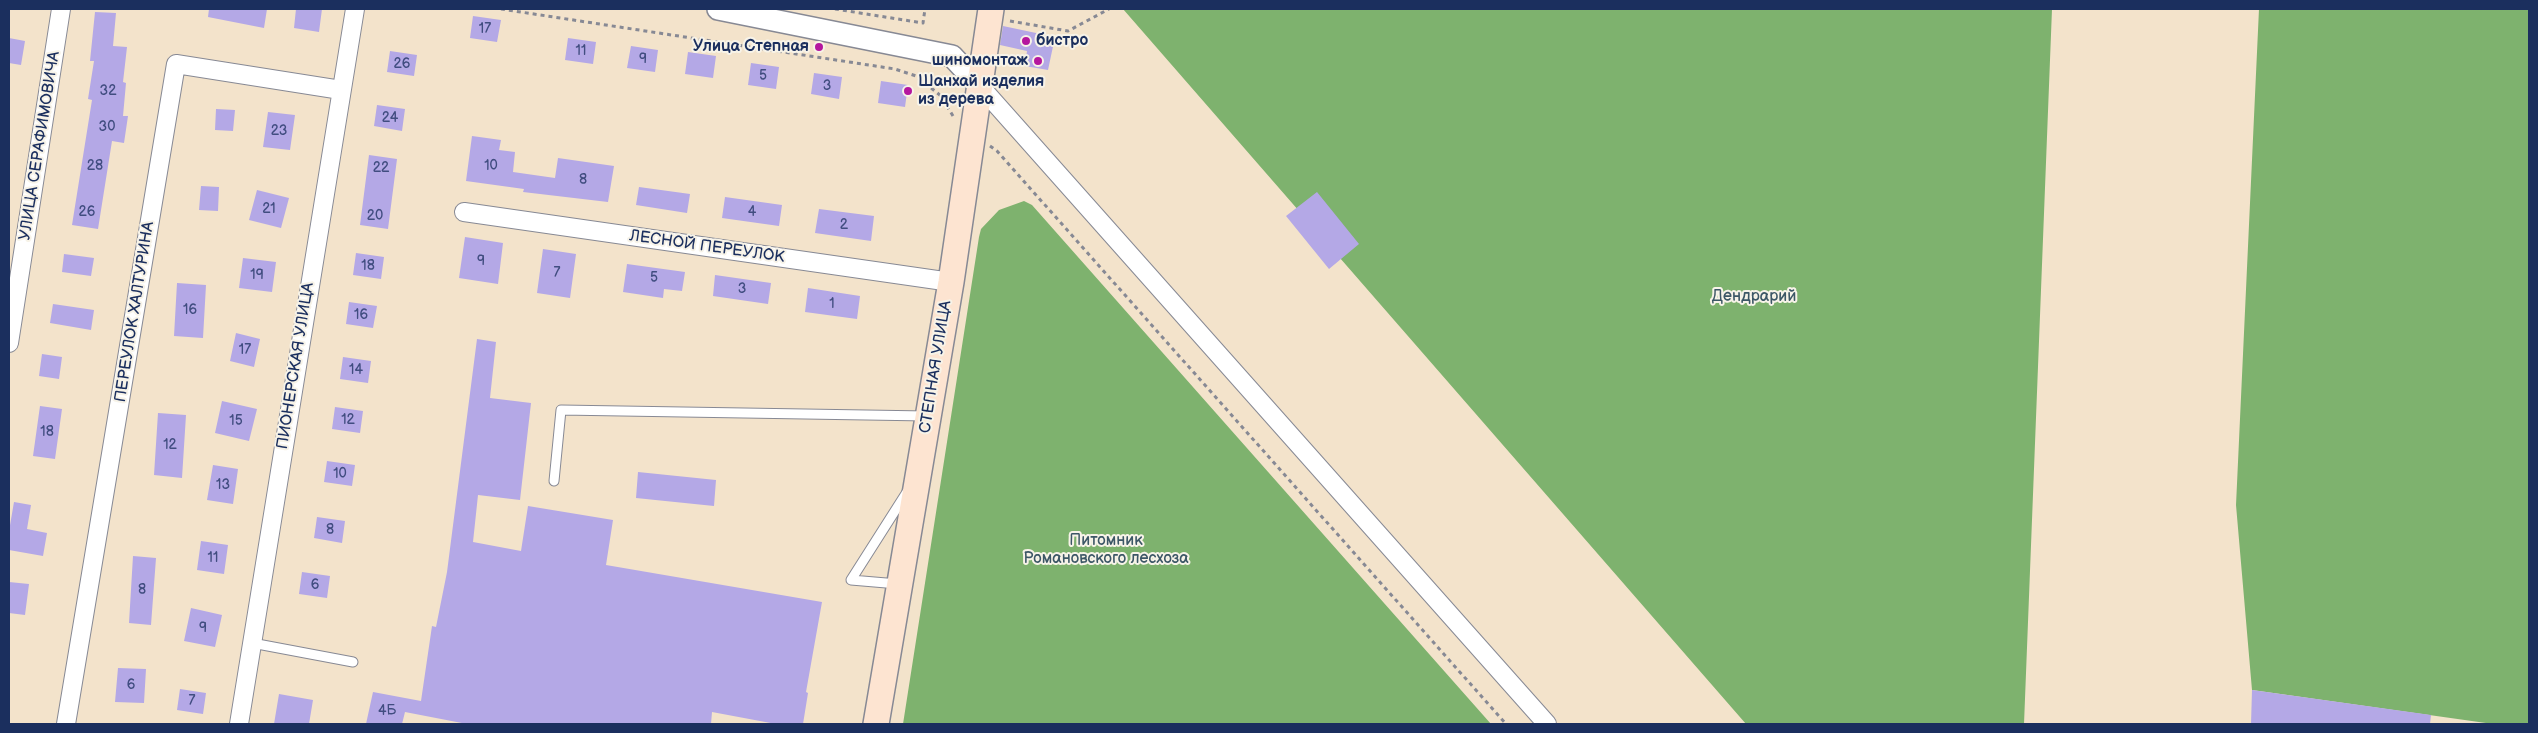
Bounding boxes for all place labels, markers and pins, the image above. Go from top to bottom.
place label: бистро [1036,31,1088,51]
marker: бистро [1020,35,1032,47]
place label: Улица Степная [693,37,809,57]
marker: Улица Степная [813,41,825,53]
place label: шиномонтаж [932,51,1028,71]
marker: шиномонтаж [1032,55,1044,67]
place label: Шанхай изделия из дерева [918,72,1044,110]
marker: Шанхай изделия из дерева [902,85,914,97]

